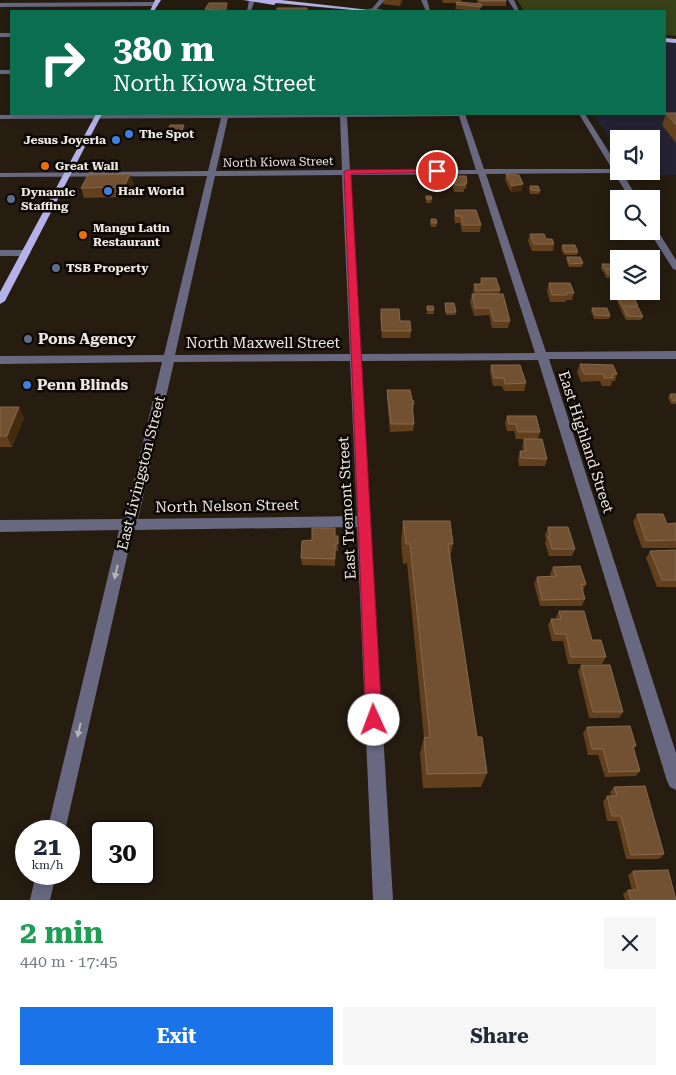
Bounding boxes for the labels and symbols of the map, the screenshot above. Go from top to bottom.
place label: The Spot [139,127,194,141]
marker: The Spot [123,128,135,140]
place label: Jesus Joyeria [24,133,106,147]
marker: Jesus Joyeria [110,134,122,146]
pin [416,150,458,192]
street label: North Kiowa Street [223,154,334,170]
place label: Great Wall [55,159,118,173]
marker: Great Wall [39,160,51,172]
place label: Hair World [118,184,184,198]
place label: Dynamic Staffing [21,185,76,213]
marker: Hair World [102,185,114,197]
marker: Dynamic Staffing [5,193,17,205]
place label: Mangu Latin Restaurant [93,221,170,249]
marker: Mangu Latin Restaurant [77,229,89,241]
place label: TSB Property [66,261,149,275]
marker: TSB Property [50,262,62,274]
place label: Pons Agency [38,330,136,348]
marker: Pons Agency [22,333,34,345]
street label: North Maxwell Street [186,334,341,352]
street label: East Highland Street [554,369,618,516]
place label: Penn Blinds [37,376,128,394]
marker: Penn Blinds [21,379,33,391]
street label: East Livingston Street [113,394,169,552]
street label: East Tremont Street [334,436,360,580]
street label: North Nelson Street [155,496,299,516]
one-way arrow [112,565,120,580]
position arrow [347,693,399,745]
one-way arrow [75,723,83,738]
speed limit sign: 30 [90,820,155,885]

